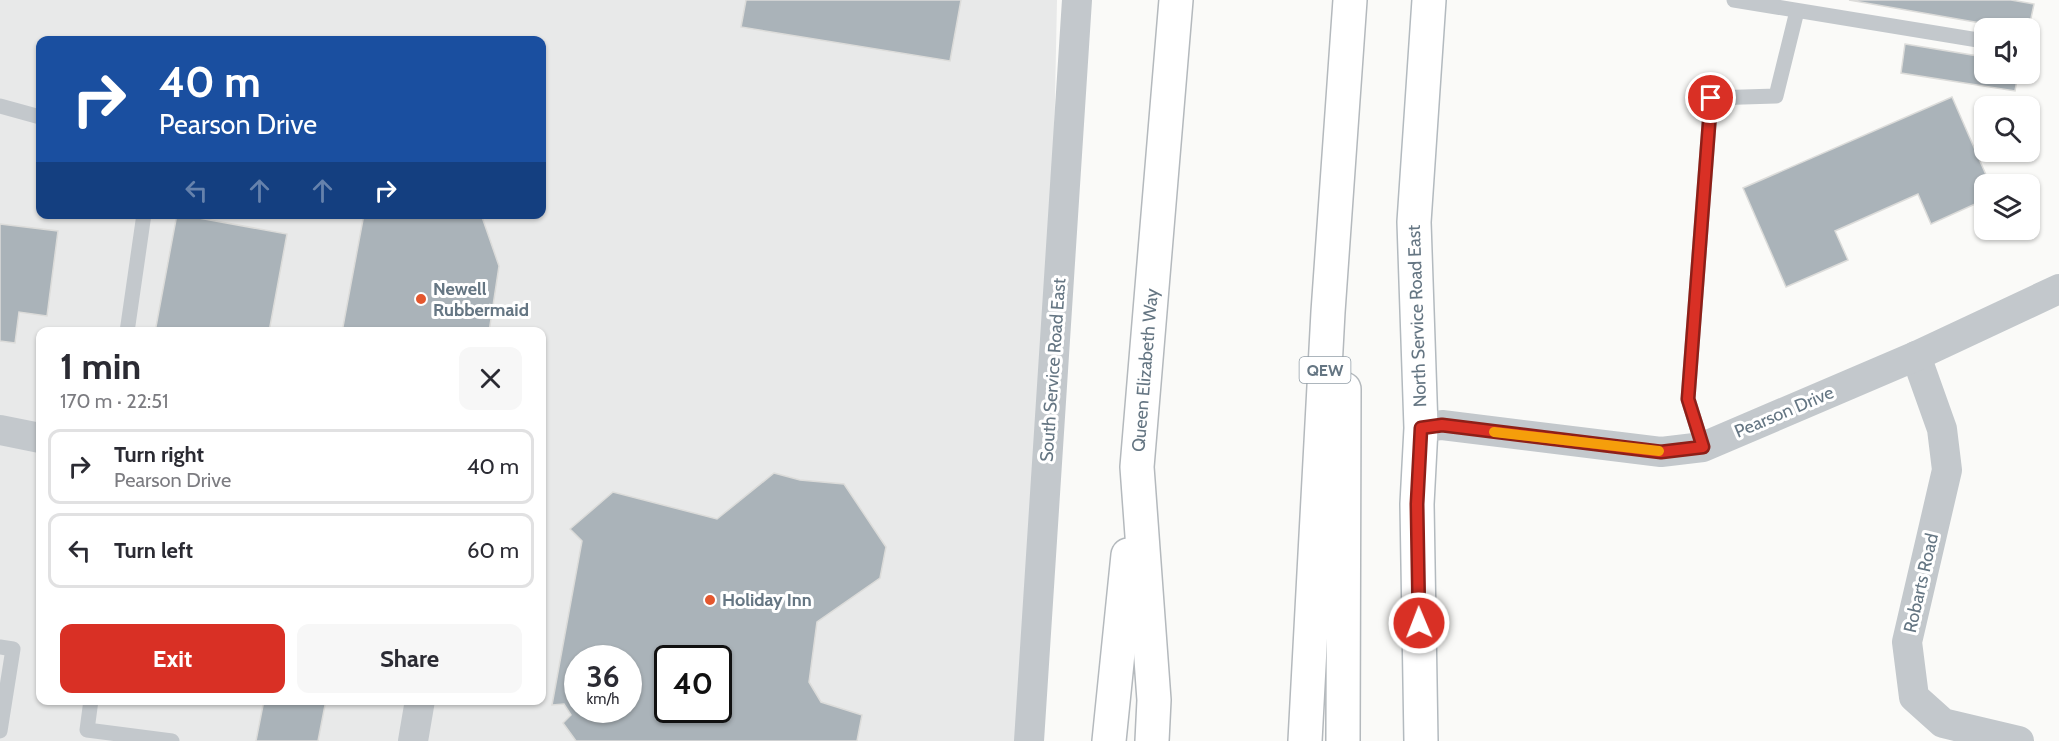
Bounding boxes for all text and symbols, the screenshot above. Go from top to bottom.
map controls [1974,18,2040,240]
button: sound [1974,18,2040,84]
text: 40 m [159,56,261,108]
icon: right [60,60,138,138]
pin [1685,72,1736,123]
icon: arrive [1694,81,1727,114]
button: search [1974,96,2040,162]
text: Pearson Drive [159,108,317,141]
icon: left [180,174,213,207]
icon: ahead [243,174,276,207]
icon: ahead [306,174,339,207]
icon: right [369,174,402,207]
button: layers [1974,174,2040,240]
street label: North Service Road East [1403,224,1431,408]
street label: South Service Road East [1036,277,1070,463]
place label: Newell Rubbermaid [433,278,529,321]
street label: Queen Elizabeth Way [1127,287,1163,453]
marker: Newell Rubbermaid [414,292,428,306]
text: 1 min [60,344,141,388]
button: close [459,347,522,410]
road number: QEW [1300,357,1350,383]
street label: Pearson Drive [1731,381,1837,443]
text: 170 m · 22:51 [60,389,169,413]
text: Turn right [114,441,204,468]
icon: right [63,450,96,483]
text: 40 m [467,453,519,480]
text: Pearson Drive [114,468,231,492]
street label: Robarts Road [1899,531,1943,635]
icon: left [63,534,96,567]
text: Turn left [114,537,193,564]
text: 60 m [467,537,519,564]
place label: Holiday Inn [722,589,812,611]
position arrow [1387,591,1451,655]
marker: Holiday Inn [703,593,717,607]
button: Exit [60,624,285,693]
button: Share [297,624,522,693]
speed limit sign: 40 [654,645,732,723]
text: 36 [586,658,620,695]
text: km/h [587,690,619,708]

